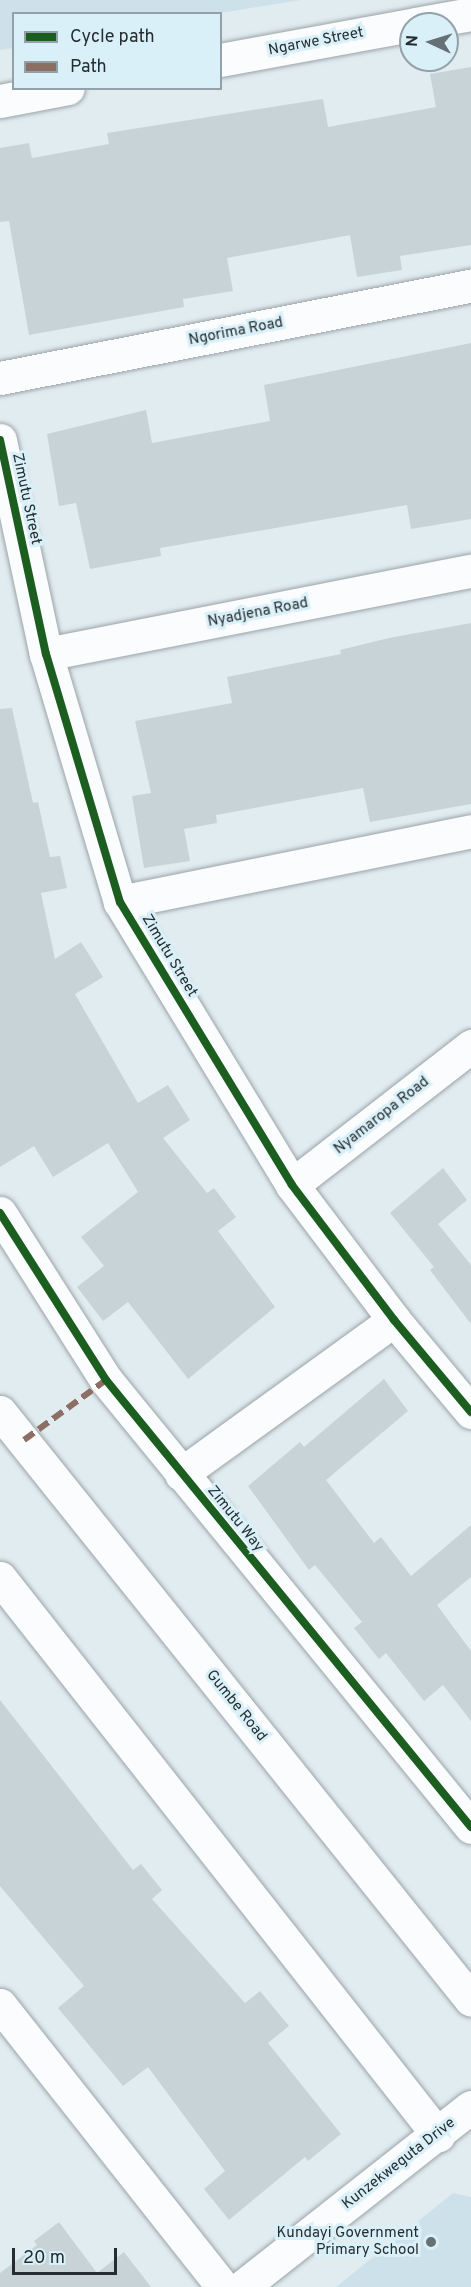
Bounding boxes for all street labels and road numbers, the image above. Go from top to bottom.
street label: Ngarwe Street [267,24,365,60]
street label: Ngorima Road [187,314,285,350]
street label: Zimutu Street [8,452,44,546]
street label: Nyadjena Road [206,594,310,632]
street label: Zimutu Street [137,911,201,1001]
street label: Nyamaropa Road [331,1073,433,1159]
street label: Zimutu Way [203,1482,267,1556]
street label: Gumbe Road [202,1667,270,1745]
street label: Kunzekweguta Drive [339,2114,459,2214]

